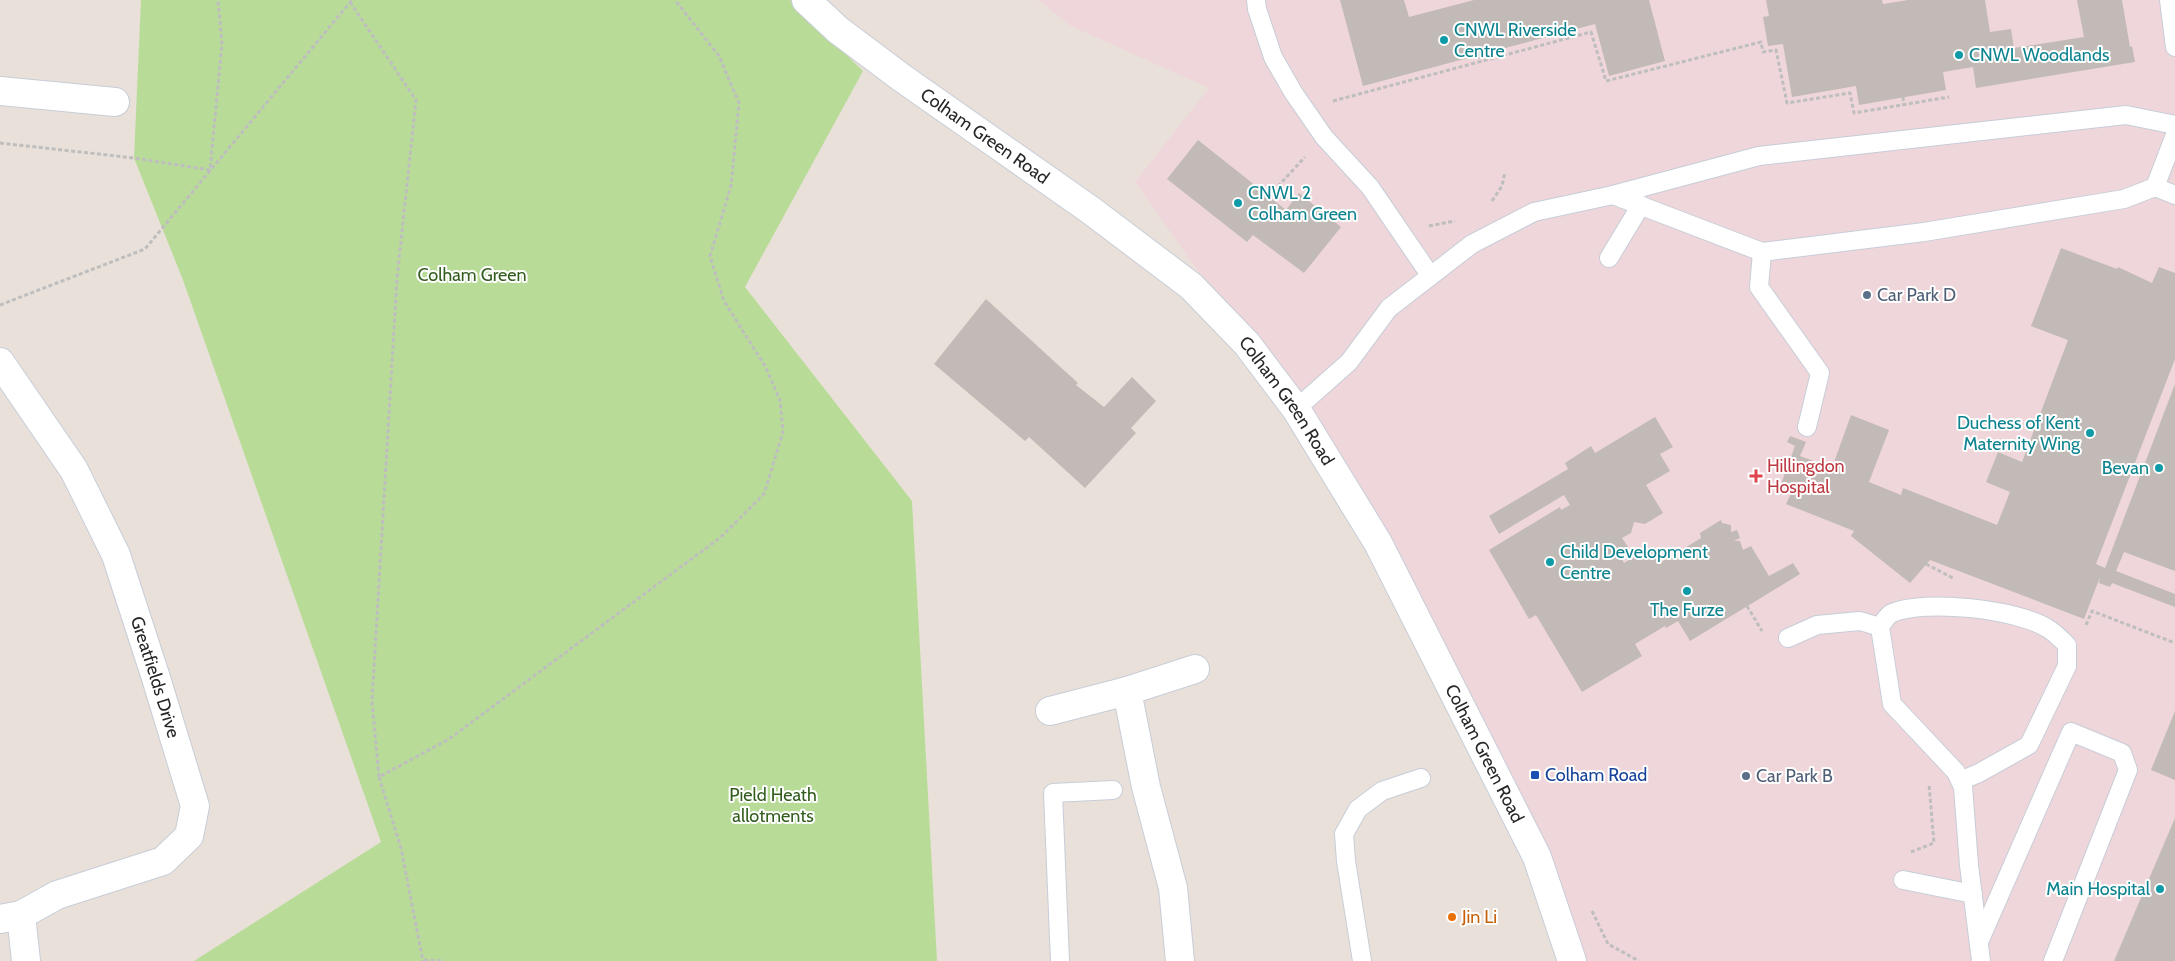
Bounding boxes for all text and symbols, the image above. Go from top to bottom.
place label: CNWL Riverside Centre [1454,19,1576,62]
marker: CNWL Riverside Centre [1438,34,1450,46]
place label: CNWL Woodlands [1969,44,2109,66]
marker: CNWL Woodlands [1953,49,1965,61]
street label: Colham Green Road [916,83,1054,189]
place label: CNWL 2 Colham Green [1248,182,1357,225]
marker: CNWL 2 Colham Green [1232,197,1244,209]
park label: Colham Green [417,264,527,286]
place label: Car Park D [1877,284,1956,306]
marker: Car Park D [1861,289,1873,301]
street label: Colham Green Road [1234,331,1339,469]
place label: Duchess of Kent Maternity Wing [1957,412,2081,455]
marker: Duchess of Kent Maternity Wing [2084,427,2096,439]
place label: Hillingdon Hospital [1767,455,1845,498]
place label: Bevan [2102,457,2149,479]
marker: Bevan [2153,462,2165,474]
marker: Hillingdon Hospital [1749,469,1763,483]
place label: Child Development Centre [1560,541,1708,584]
marker: Child Development Centre [1544,556,1556,568]
marker: The Furze [1681,585,1693,597]
place label: The Furze [1650,599,1724,621]
street label: Greatfields Drive [126,613,185,741]
street label: Colham Green Road [1440,681,1529,826]
place label: Colham Road [1545,764,1647,786]
place label: Car Park B [1756,765,1833,787]
marker: Colham Road [1529,769,1541,781]
marker: Car Park B [1740,770,1752,782]
park label: Pield Heath allotments [729,784,817,827]
place label: Main Hospital [2046,878,2151,900]
marker: Main Hospital [2154,883,2166,895]
place label: Jin Li [1461,906,1497,928]
marker: Jin Li [1446,911,1458,923]

